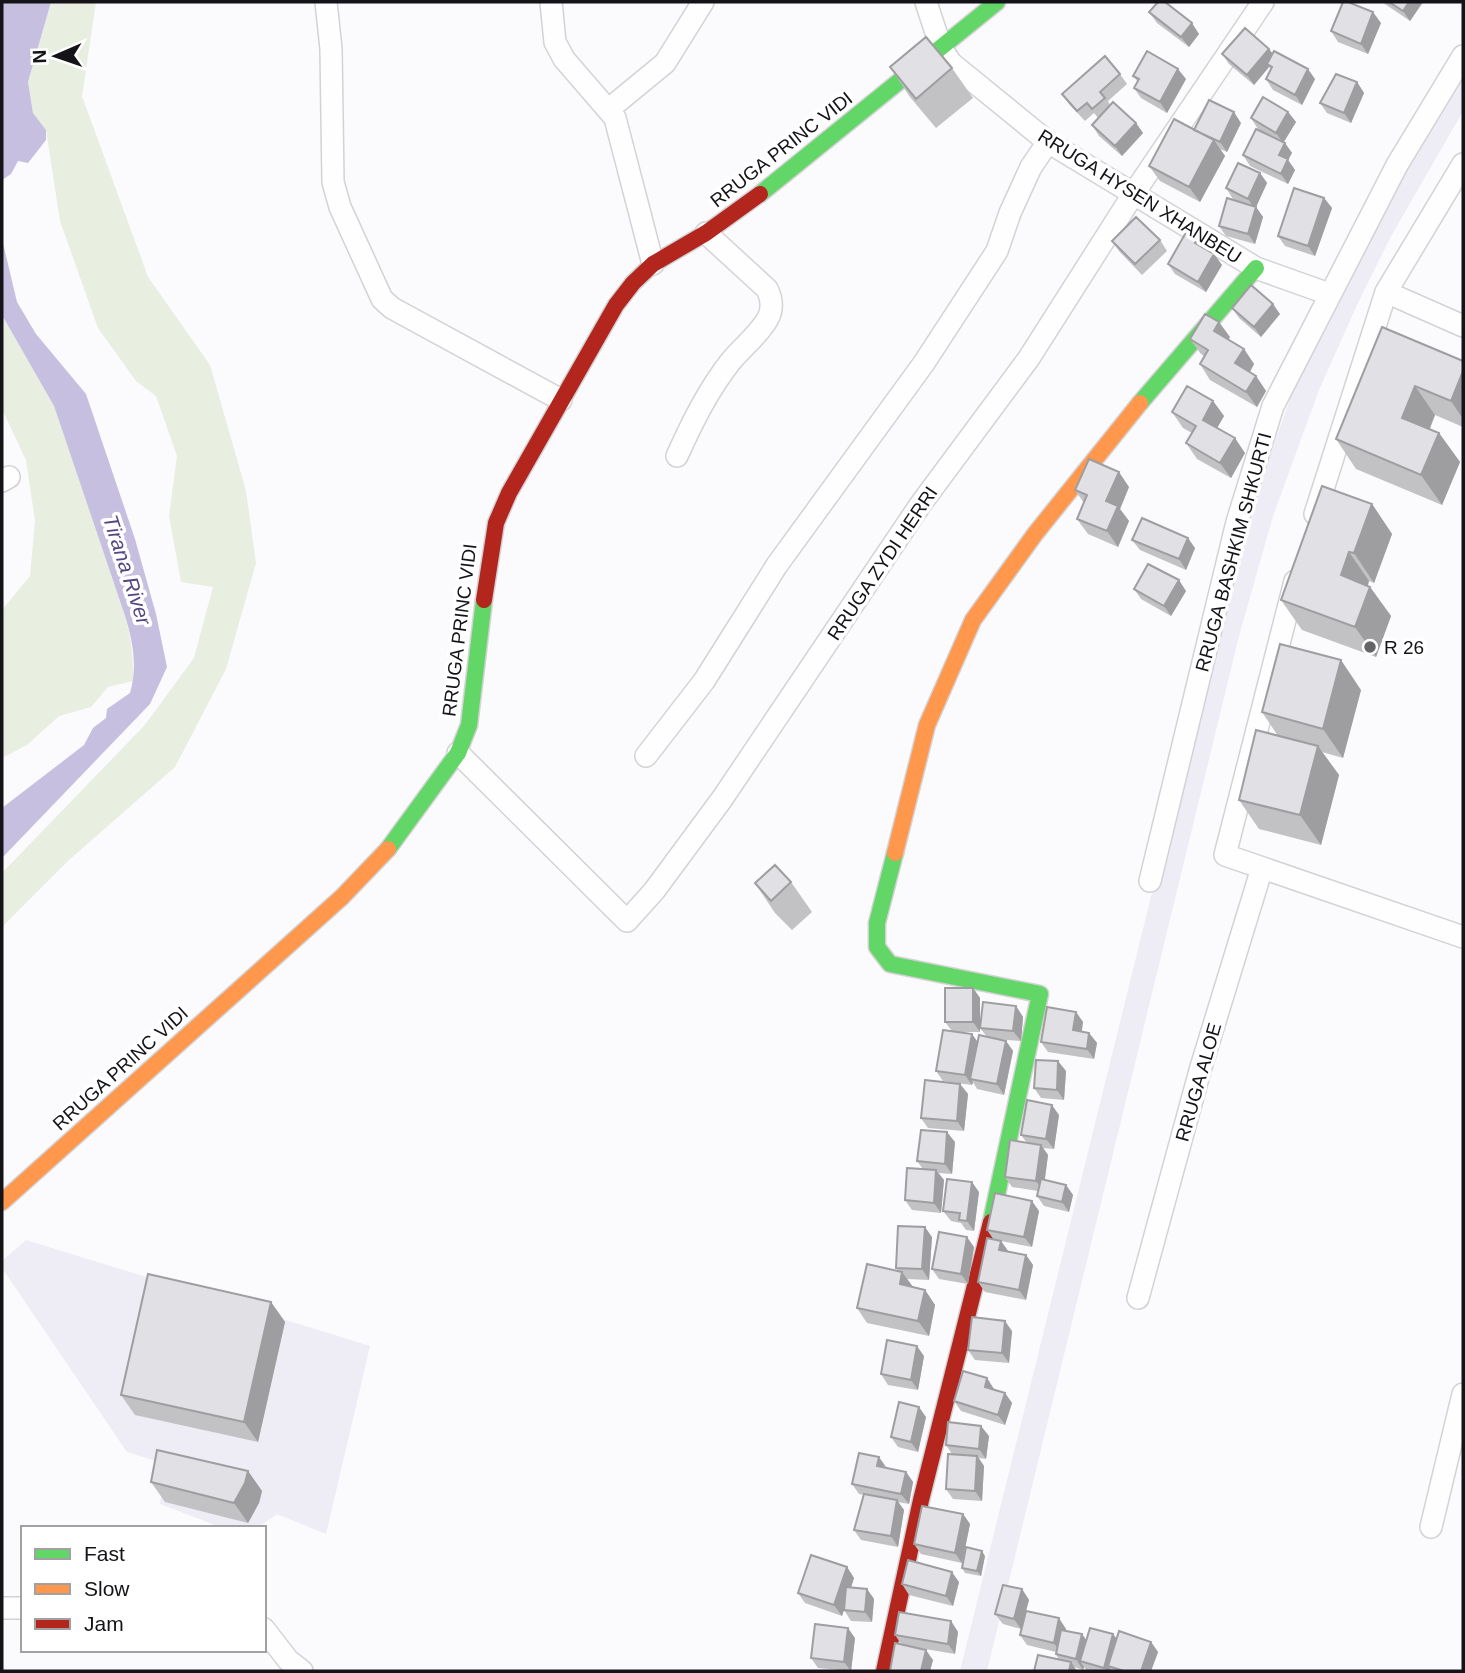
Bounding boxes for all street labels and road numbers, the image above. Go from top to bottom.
street label: RRUGA PRINC VIDI [706,87,856,211]
street label: RRUGA HYSEN XHANBEU [1034,125,1245,268]
street label: RRUGA BASHKIM SHKURTI [1191,430,1276,674]
street label: RRUGA ZYDI HERRI [823,483,942,644]
street label: RRUGA PRINC VIDI [438,542,481,718]
street label: RRUGA PRINC VIDI [49,1002,192,1134]
street label: RRUGA ALOE [1172,1020,1225,1144]

